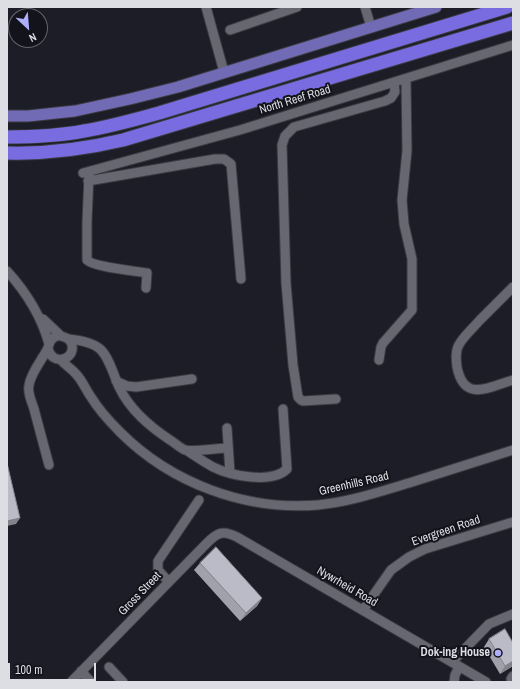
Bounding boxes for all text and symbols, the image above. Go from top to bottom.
north arrow [8,8,48,48]
text: N [27,30,39,46]
street label: North Reef Road [258,82,332,118]
street label: Greenhills Road [318,469,390,499]
street label: Evergreen Road [410,513,482,549]
street label: Nywrheid Road [314,564,380,610]
street label: Gross Street [116,569,164,619]
place label: Dok-ing House [421,646,490,660]
marker: Dok-ing House [493,648,503,658]
scale bar [10,655,98,681]
text: 100 m [15,662,42,678]

